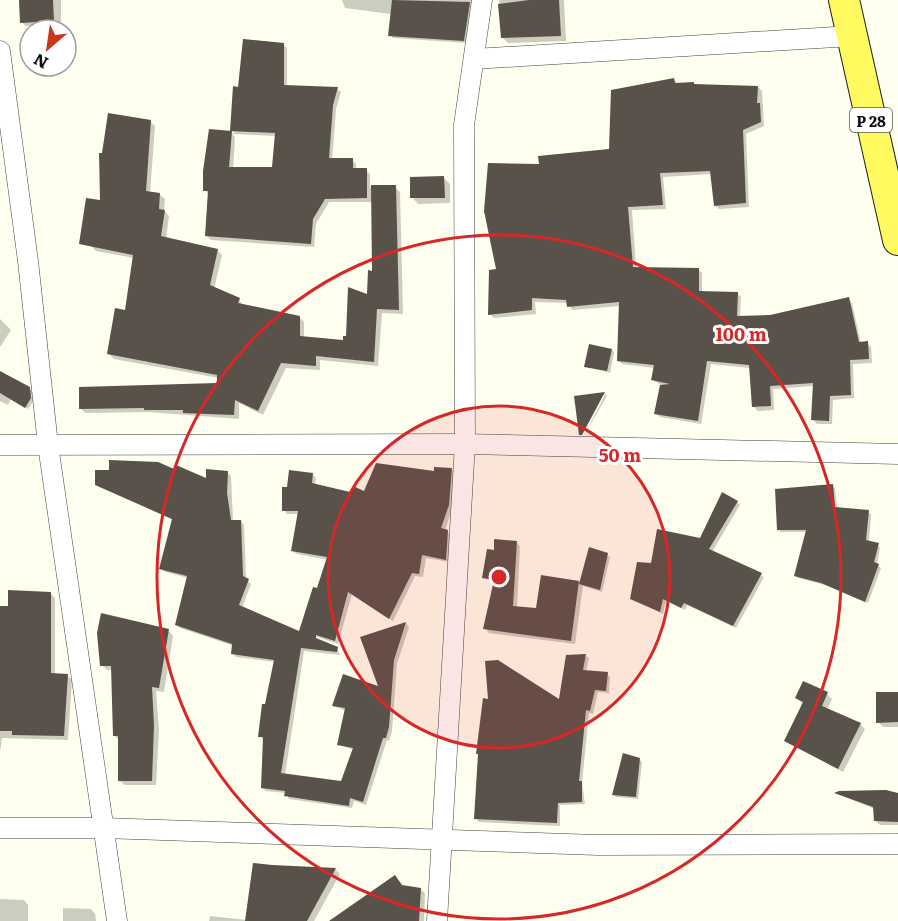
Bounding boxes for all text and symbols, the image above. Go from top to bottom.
north arrow [18,18,78,78]
text: N [29,48,52,76]
road number: P 28 [850,108,892,132]
text: 100 m [715,320,767,347]
text: 50 m [599,441,641,468]
centre of rings [489,567,509,587]

